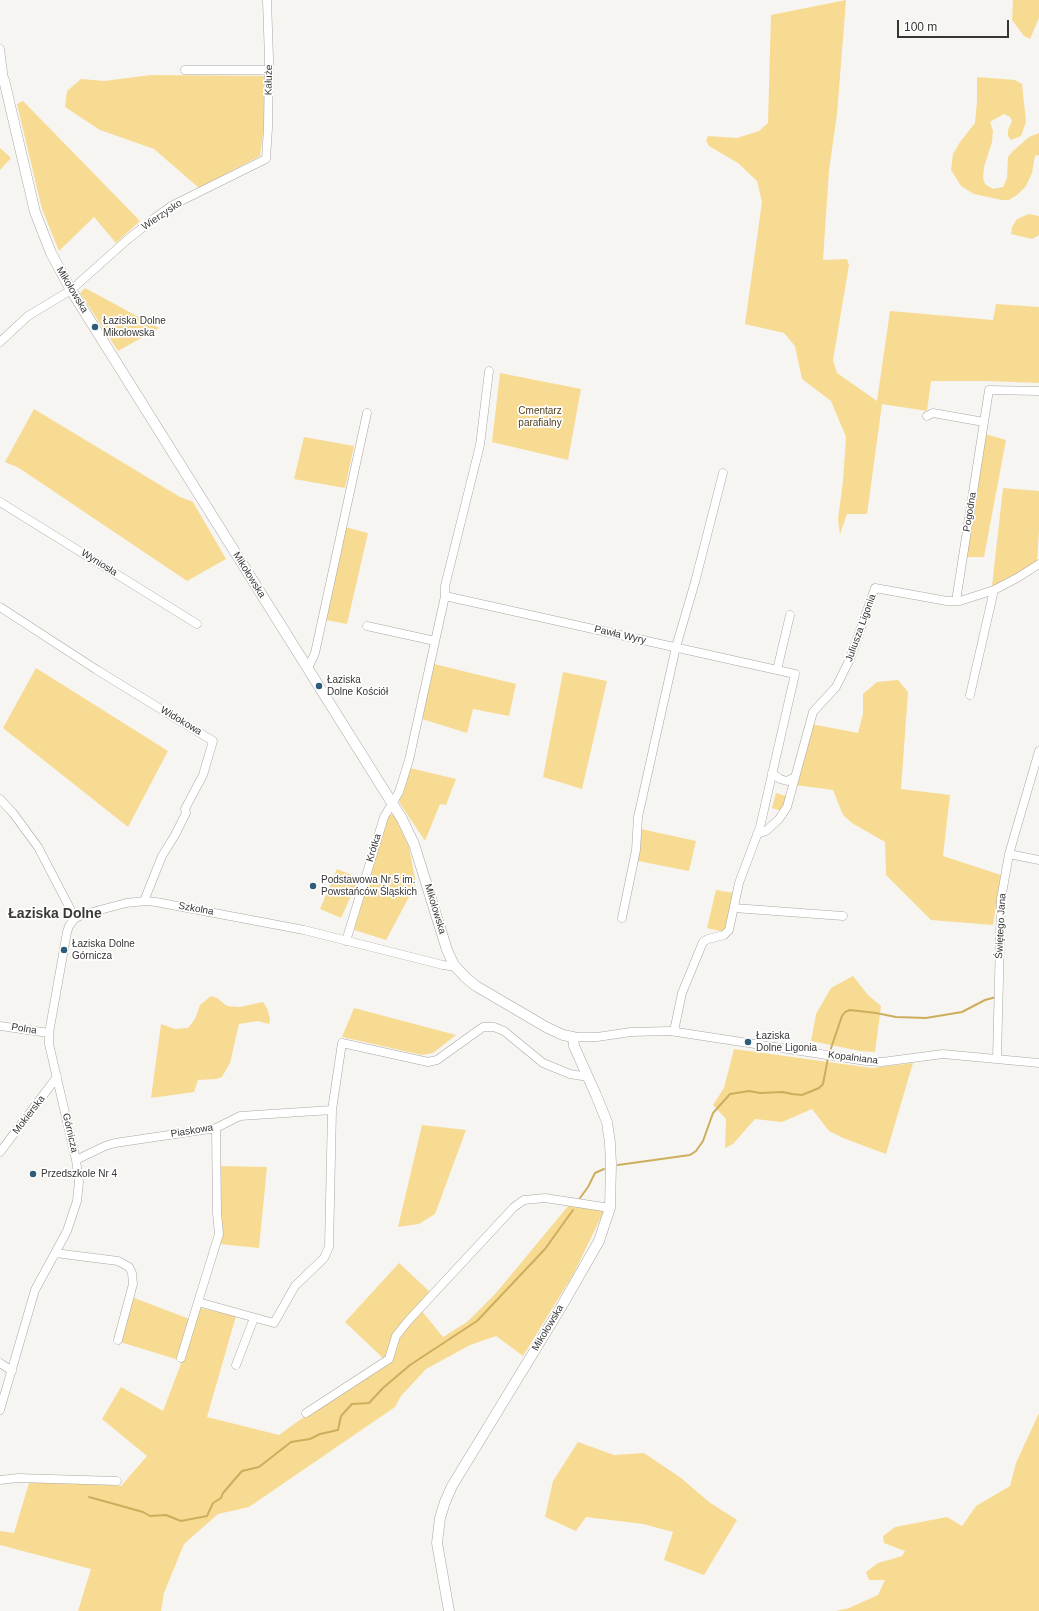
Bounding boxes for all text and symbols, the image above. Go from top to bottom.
scale bar [899,12,1011,38]
text: 100 m [904,20,937,34]
street label: Kałuże [263,65,275,95]
street label: Wierzysko [140,197,184,233]
street label: Mikołowska [54,265,90,315]
place label: Łaziska Dolne Mikołowska [103,315,166,338]
marker: Łaziska Dolne Mikołowska [90,322,100,332]
park label: Cmentarz parafialny [518,405,562,428]
street label: Pogodna [961,491,979,533]
street label: Wyniosła [79,547,119,579]
street label: Mikołowska [230,550,268,600]
street label: Juliusza Ligonia [843,593,879,663]
street label: Pawła Wyry [593,623,647,647]
place label: Łaziska Dolne Kościół [327,674,388,698]
marker: Łaziska Dolne Kościół [314,681,324,691]
street label: Widokowa [158,704,204,738]
street label: Krótka [364,832,384,864]
place label: Podstawowa Nr 5 im. Powstańców Śląskich [321,874,417,898]
marker: Podstawowa Nr 5 im. Powstańców Śląskich [308,881,318,891]
street label: Mikołowska [422,883,448,935]
street label: Świętego Jana [993,893,1009,959]
street label: Szkolna [177,900,215,918]
district label: Łaziska Dolne [8,906,102,922]
place label: Łaziska Dolne Górnicza [72,938,135,962]
marker: Łaziska Dolne Górnicza [59,945,69,955]
street label: Polna [10,1021,38,1037]
place label: Łaziska Dolne Ligonia [756,1030,817,1054]
marker: Łaziska Dolne Ligonia [743,1037,753,1047]
street label: Kopalniana [827,1049,879,1067]
street label: Mokierska [10,1093,48,1137]
street label: Górnicza [60,1112,80,1154]
street label: Piaskowa [170,1122,214,1140]
place label: Przedszkole Nr 4 [41,1168,117,1180]
marker: Przedszkole Nr 4 [28,1169,38,1179]
street label: Mikołowska [530,1303,566,1353]

